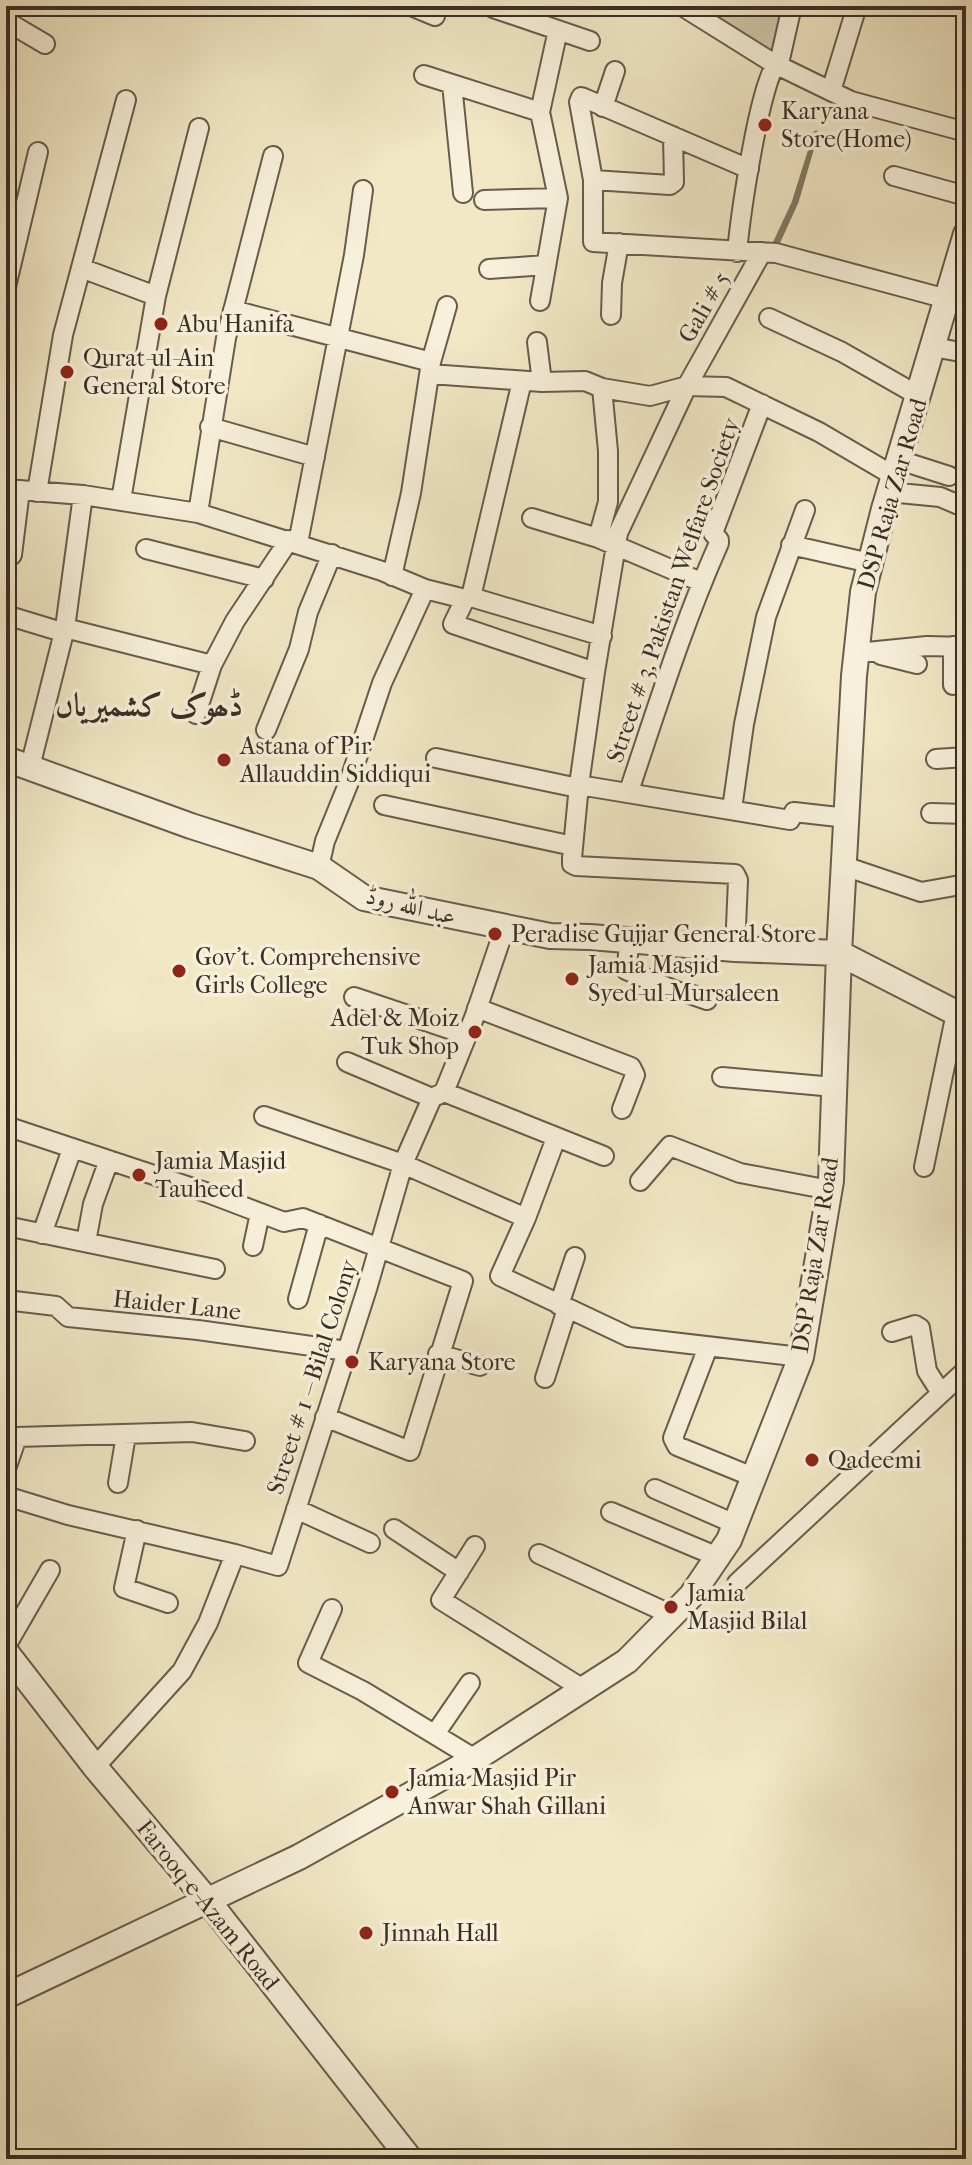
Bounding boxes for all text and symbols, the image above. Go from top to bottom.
place label: Karyana Store(Home) [781,97,912,153]
marker: Karyana Store(Home) [756,116,774,134]
street label: Gali # 5 [672,266,736,348]
place label: Abu Hanifa [176,310,295,338]
marker: Abu Hanifa [152,315,170,333]
place label: Qurat-ul-Ain General Store [83,344,226,400]
marker: Qurat-ul-Ain General Store [58,363,76,381]
street label: DSP Raja Zar Road [851,394,933,593]
street label: Street # 3, Pakistan Welfare Society [601,413,746,766]
district label: ڈھوک کشمیریاں [55,687,243,725]
place label: Astana of Pir Allauddin Siddiqui [239,732,431,788]
marker: Astana of Pir Allauddin Siddiqui [215,751,233,769]
street label: عبد اللہ روڈ [363,876,460,931]
place label: Peradise Gujjar General Store [511,920,816,948]
marker: Peradise Gujjar General Store [486,925,504,943]
place label: Gov't. Comprehensive Girls College [195,943,421,999]
place label: Jamia Masjid Syed-ul-Mursaleen [586,951,779,1007]
marker: Gov't. Comprehensive Girls College [170,962,188,980]
marker: Jamia Masjid Syed-ul-Mursaleen [563,970,581,988]
place label: Adel & Moiz Tuk Shop [330,1004,459,1060]
marker: Adel & Moiz Tuk Shop [466,1023,484,1041]
place label: Jamia Masjid Tauheed [153,1147,287,1203]
street label: DSP Raja Zar Road [786,1154,844,1355]
marker: Jamia Masjid Tauheed [130,1166,148,1184]
street label: Street # 1 -- Bilal Colony [261,1255,364,1498]
street label: Haider Lane [112,1284,243,1326]
place label: Karyana Store [368,1348,516,1376]
marker: Karyana Store [343,1353,361,1371]
place label: Qadeemi [828,1446,921,1474]
marker: Qadeemi [803,1451,821,1469]
place label: Jamia Masjid Bilal [685,1579,808,1635]
marker: Jamia Masjid Bilal [662,1598,680,1616]
place label: Jamia Masjid Pir Anwar Shah Gillani [406,1764,606,1820]
marker: Jamia Masjid Pir Anwar Shah Gillani [383,1783,401,1801]
street label: Farooq-e-Azam Road [131,1814,286,1996]
place label: Jinnah Hall [380,1919,499,1947]
marker: Jinnah Hall [357,1924,375,1942]

